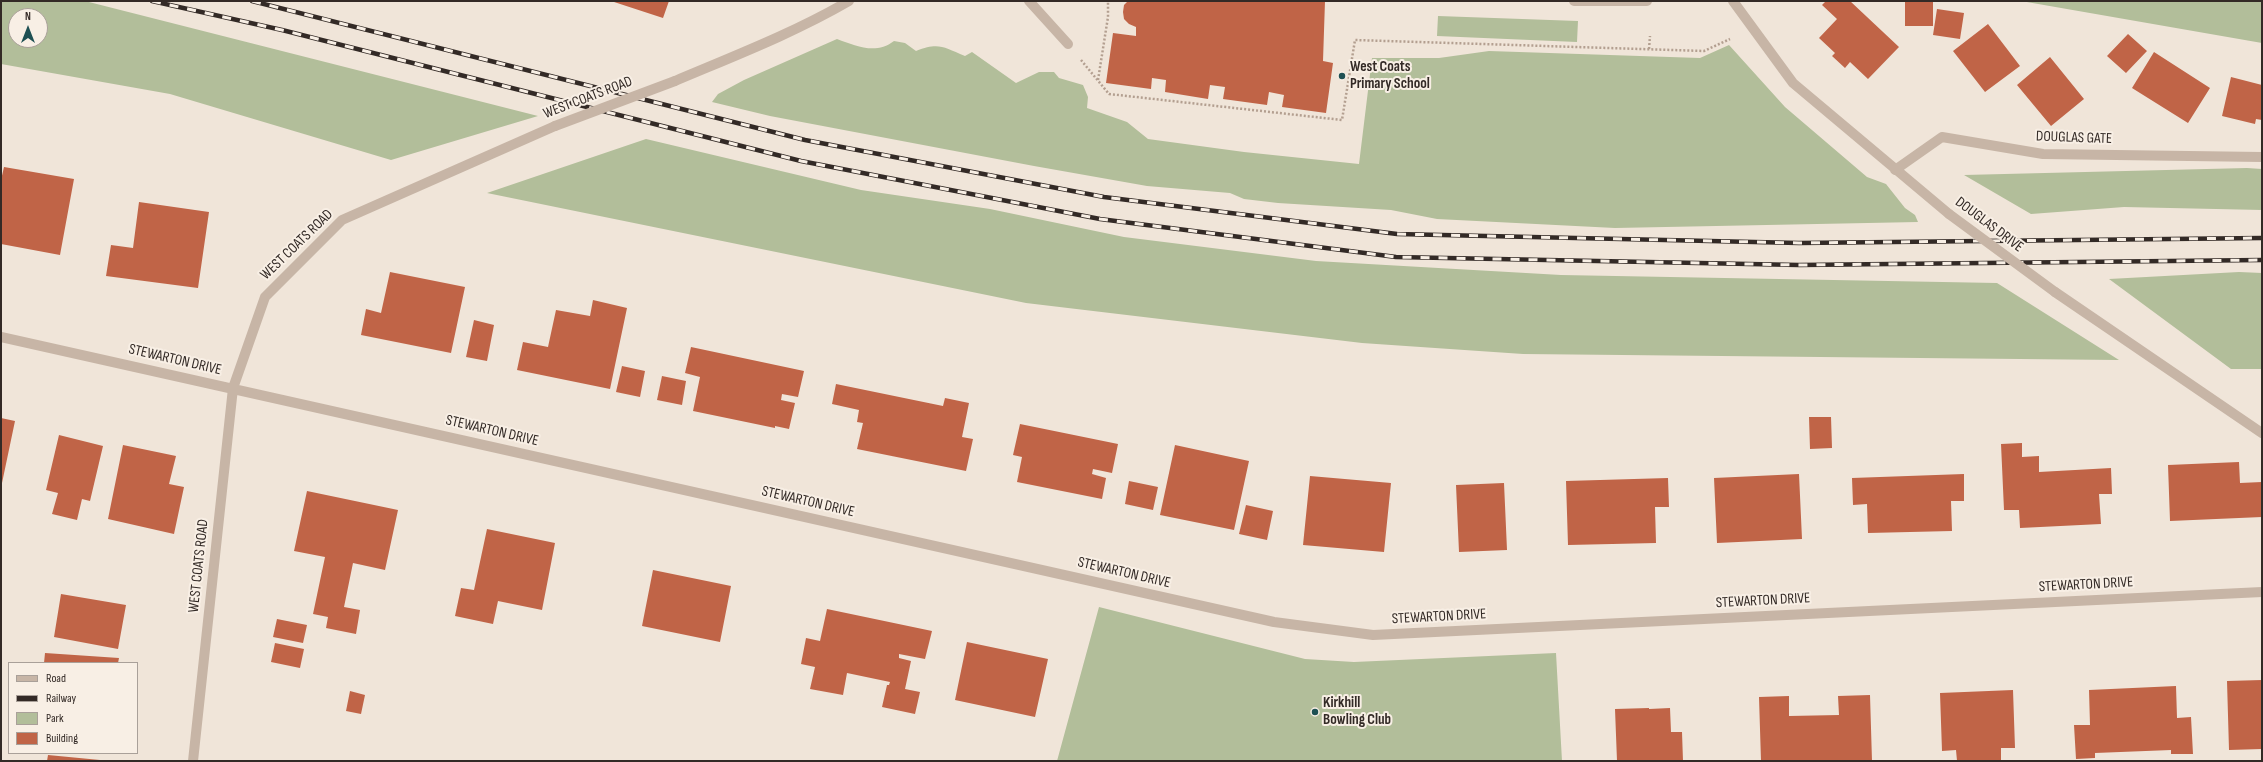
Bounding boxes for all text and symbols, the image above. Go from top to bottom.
north arrow [8,8,48,48]
text: N [25,10,31,23]
place label: West Coats Primary School [1350,58,1430,93]
marker: West Coats Primary School [1337,71,1347,81]
street label: WEST COATS ROAD [541,73,635,123]
street label: DOUGLAS GATE [2036,128,2112,148]
street label: DOUGLAS DRIVE [1951,193,2027,257]
street label: WEST COATS ROAD [257,206,337,284]
street label: STEWARTON DRIVE [127,341,223,379]
street label: STEWARTON DRIVE [444,412,540,450]
street label: STEWARTON DRIVE [760,483,856,521]
street label: WEST COATS ROAD [185,518,213,614]
street label: STEWARTON DRIVE [1076,554,1172,592]
street label: STEWARTON DRIVE [2038,574,2134,596]
street label: STEWARTON DRIVE [1715,590,1811,612]
street label: STEWARTON DRIVE [1391,606,1487,628]
legend [8,662,138,754]
text: Road [46,671,66,686]
text: Railway [46,691,76,706]
place label: Kirkhill Bowling Club [1323,694,1391,729]
marker: Kirkhill Bowling Club [1310,707,1320,717]
text: Park [46,711,64,726]
text: Building [46,731,78,746]

